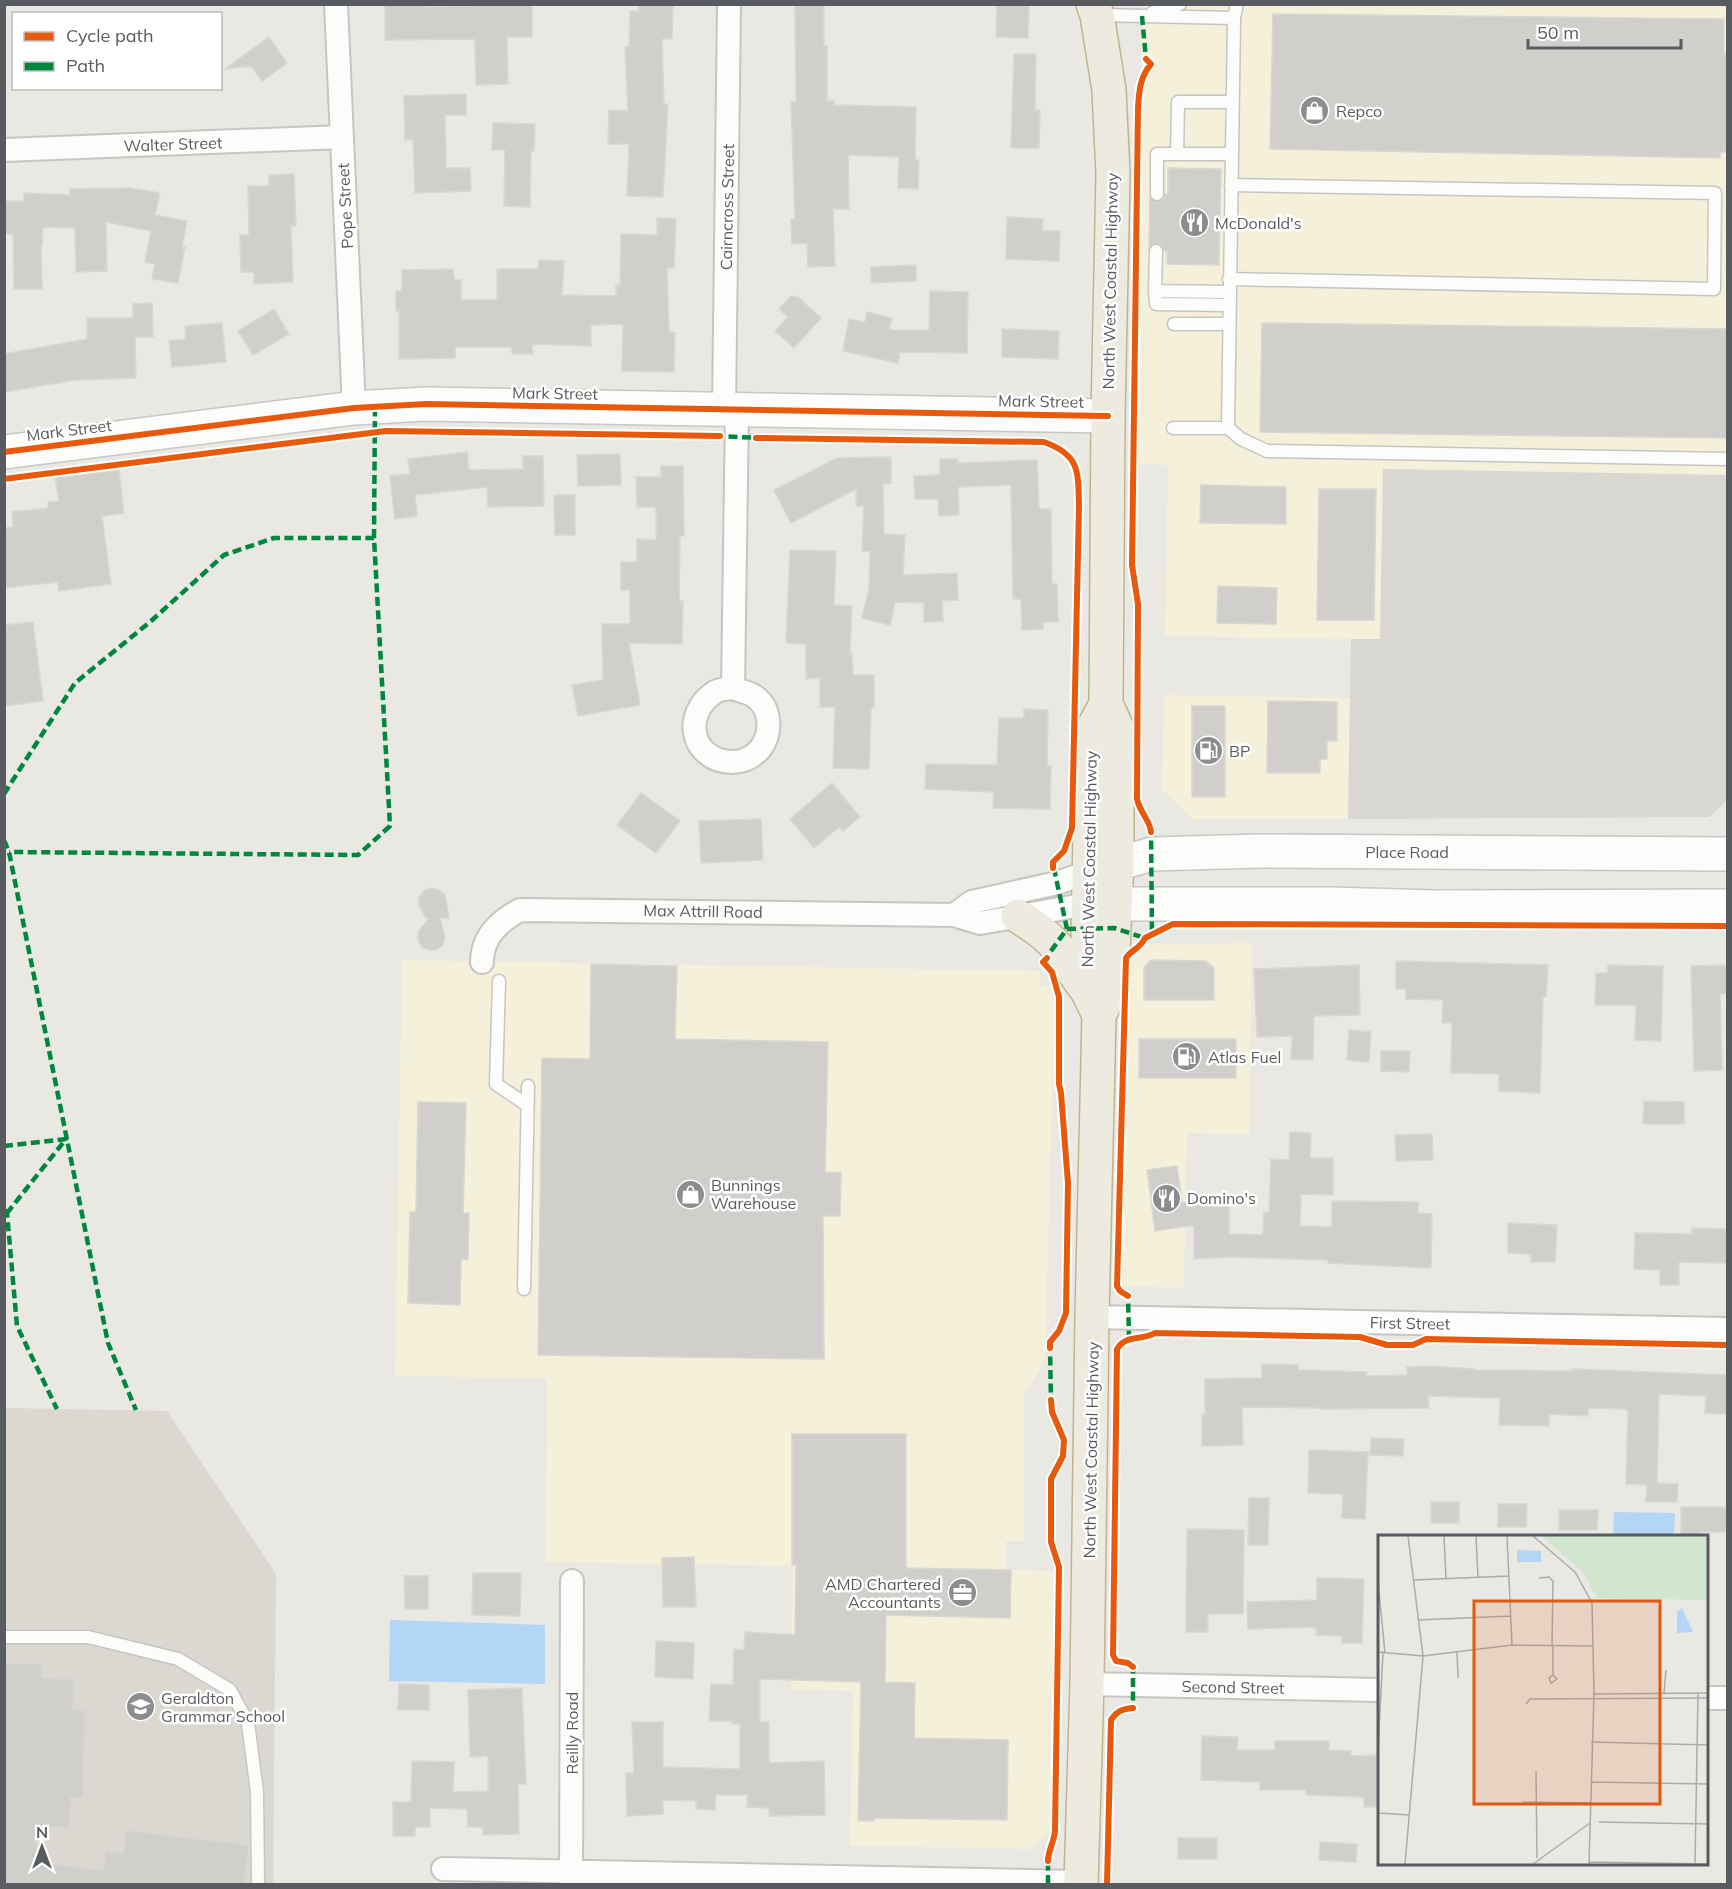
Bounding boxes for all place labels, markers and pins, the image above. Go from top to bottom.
shop icon: Repco [1299,95,1331,127]
place label: Repco [1336,101,1382,121]
restaurant icon: McDonald's [1178,207,1210,239]
place label: McDonald's [1215,213,1302,233]
fuel station icon: BP [1192,735,1224,767]
place label: BP [1229,741,1250,761]
fuel station icon: Atlas Fuel [1171,1041,1203,1073]
place label: Atlas Fuel [1208,1047,1281,1067]
place label: Bunnings Warehouse [711,1175,796,1213]
shop icon: Bunnings Warehouse [674,1178,706,1210]
restaurant icon: Domino's [1150,1182,1182,1214]
place label: Domino's [1187,1188,1256,1208]
place label: AMD Chartered Accountants [825,1574,941,1612]
office icon: AMD Chartered Accountants [946,1577,978,1609]
place label: Geraldton Grammar School [161,1688,285,1726]
school or university icon: Geraldton Grammar School [124,1691,156,1723]

